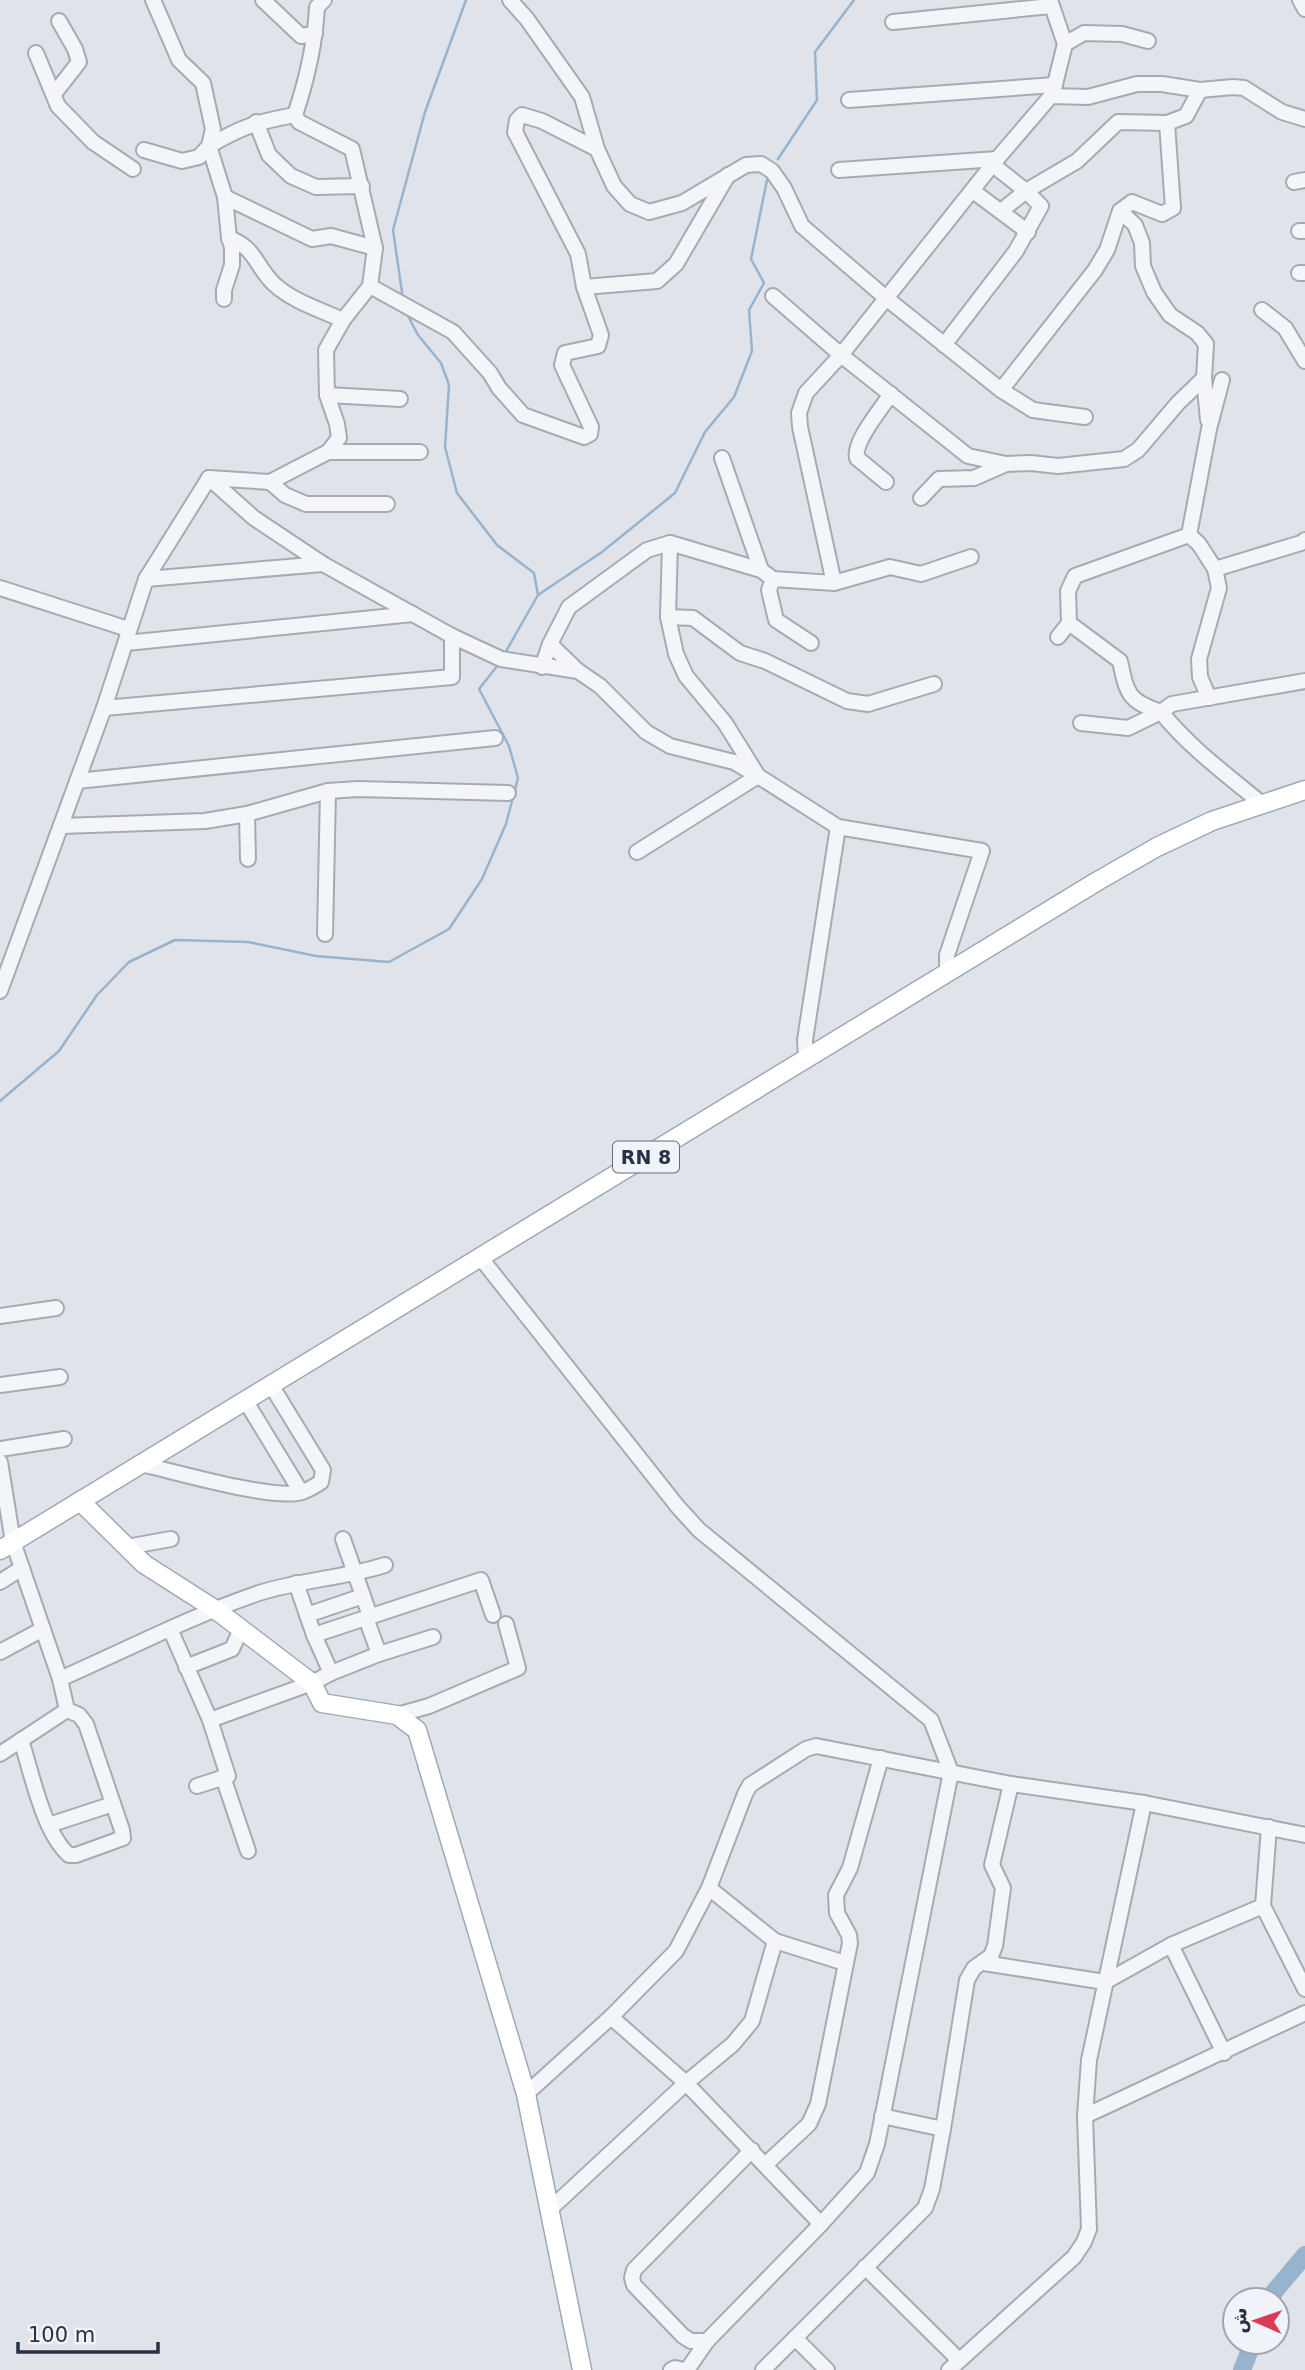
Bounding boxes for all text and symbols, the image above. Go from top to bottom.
road number: RN 8 [613,1142,679,1172]
north arrow [1221,2286,1291,2356]
text: ش [1228,2307,1251,2334]
scale bar [18,2310,158,2354]
text: 100 m [28,2323,95,2347]

